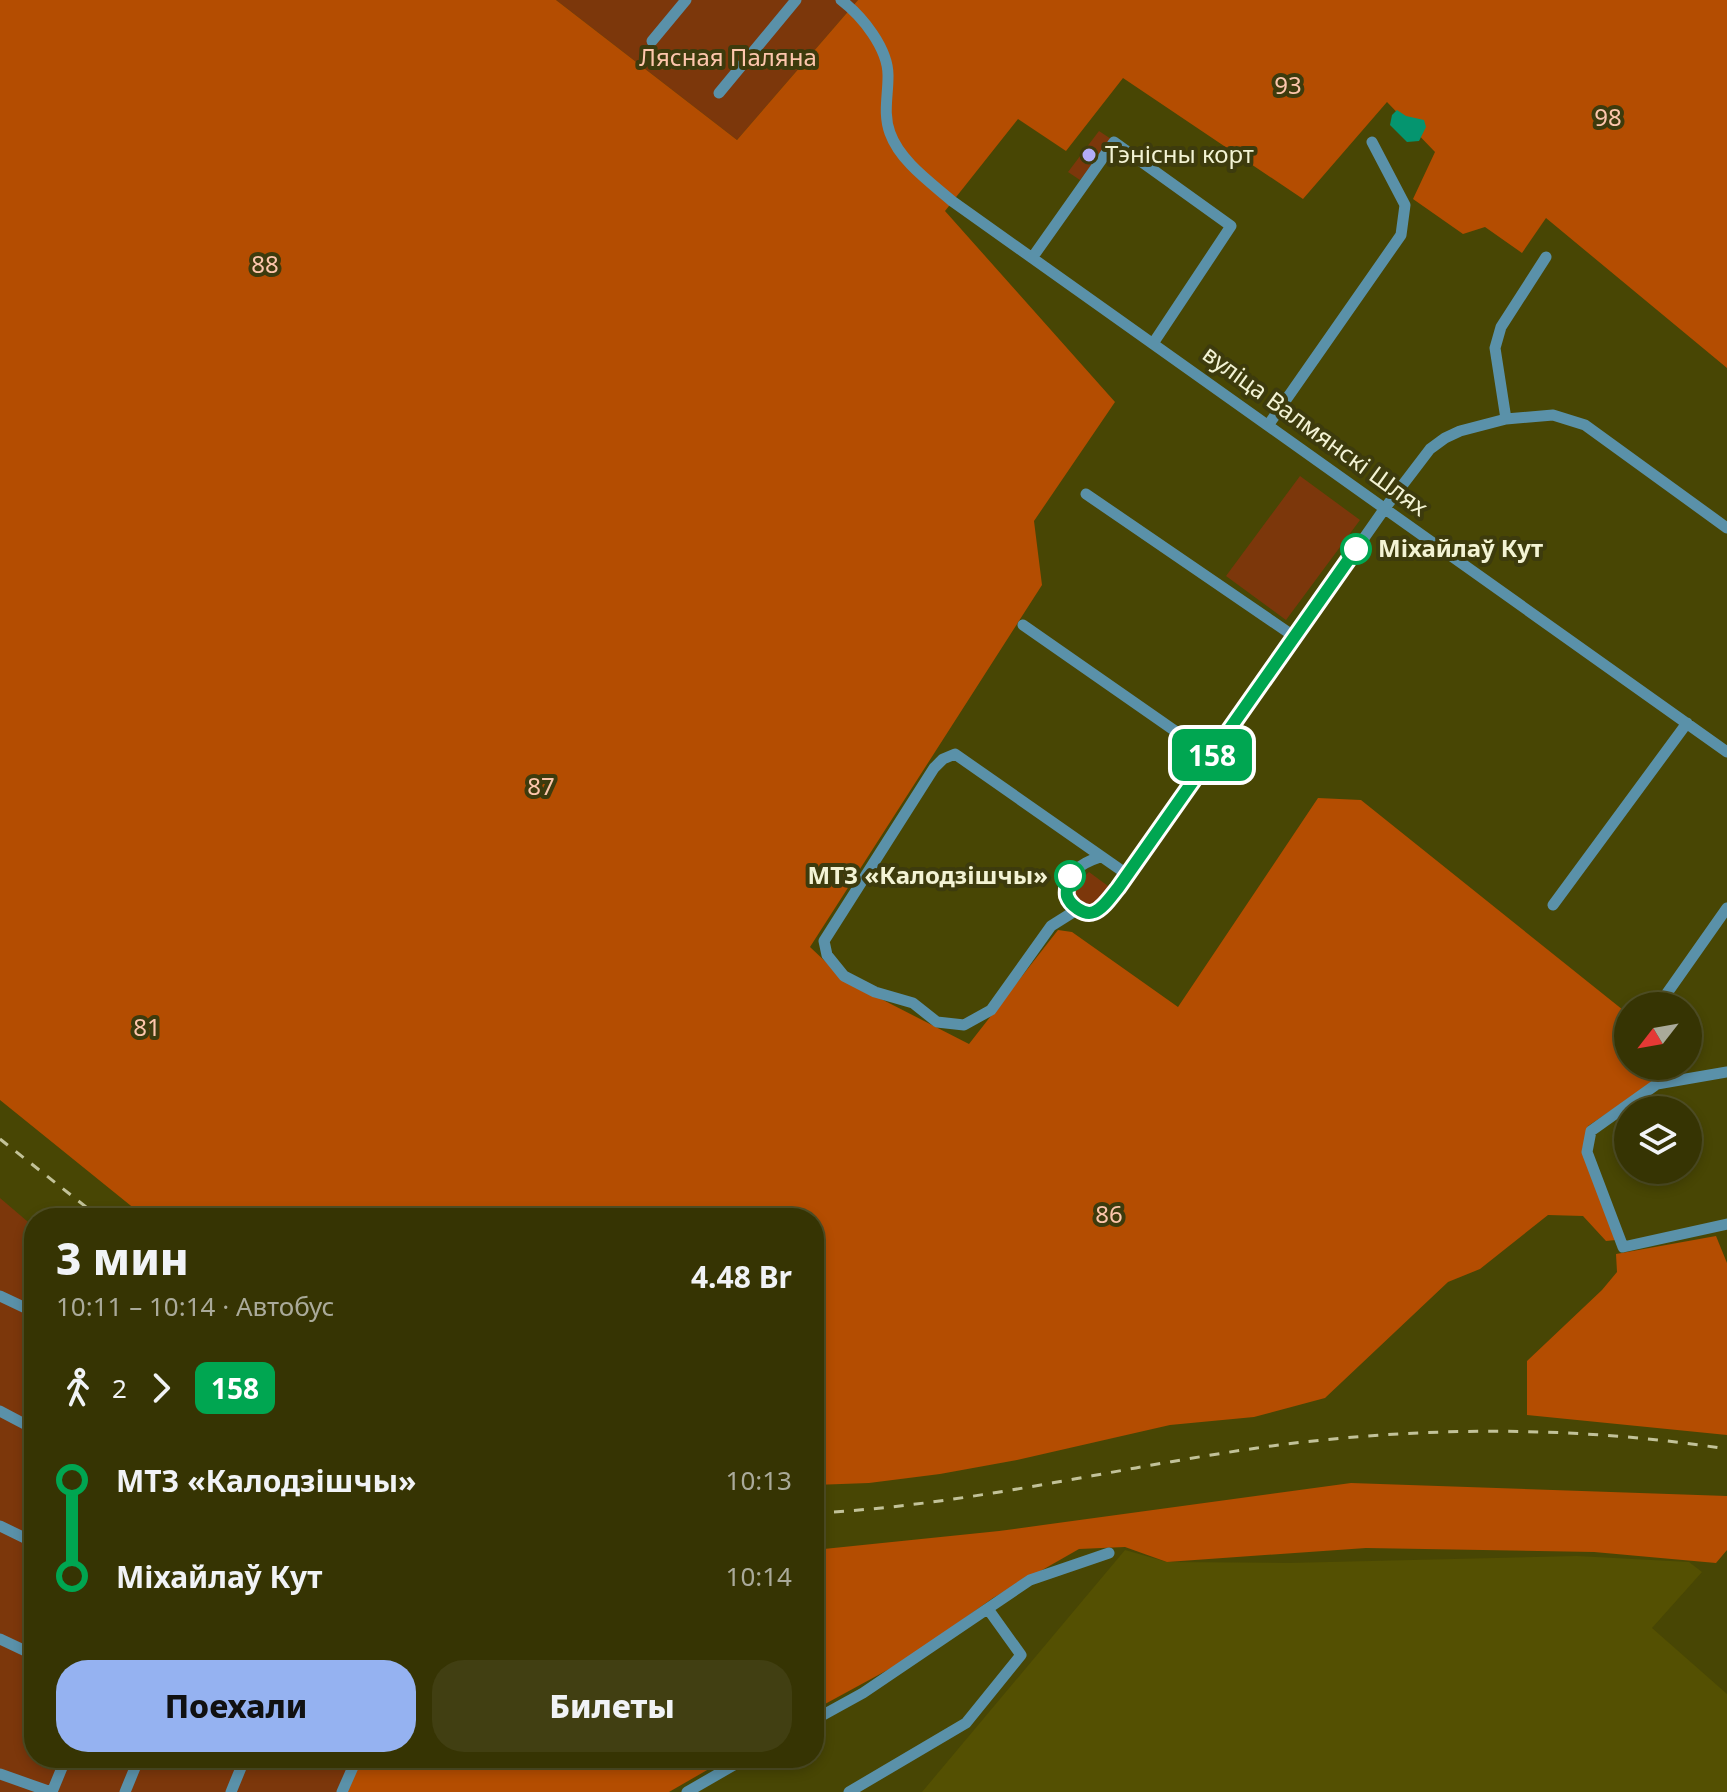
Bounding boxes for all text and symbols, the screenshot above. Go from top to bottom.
park label: Лясная Паляна [639,40,817,73]
park label: 93 [1274,68,1302,101]
park label: 98 [1594,100,1622,133]
place label: Тэнісны корт [1105,137,1254,170]
marker: Тэнісны корт [1080,146,1098,164]
park label: 88 [251,247,279,280]
street label: вуліца Валмянскі Шлях [1197,337,1436,523]
place label: Міхайлаў Кут [1378,531,1543,564]
marker: Міхайлаў Кут [1341,534,1371,564]
line badge: 158 [1166,729,1258,781]
text: 158 [1188,736,1236,774]
park label: 87 [527,769,555,802]
place label: МТЗ «Калодзішчы» [808,858,1048,891]
marker: МТЗ «Калодзішчы» [1055,861,1085,891]
north arrow [1614,992,1702,1080]
map controls [1614,992,1702,1184]
park label: 81 [133,1010,161,1043]
button: layers [1614,1096,1702,1184]
park label: 86 [1095,1197,1123,1230]
text: 3 мин [56,1228,189,1288]
text: 4.48 Br [691,1256,792,1297]
text: 10:11 – 10:14 · Автобус [56,1288,334,1324]
icon: walk [56,1366,100,1410]
icon: forward [139,1366,183,1410]
text: 158 [211,1369,259,1407]
text: 2 [112,1370,127,1406]
text: МТЗ «Калодзішчы» [116,1460,417,1501]
text: 10:13 [726,1462,792,1498]
text: Міхайлаў Кут [116,1556,322,1597]
text: 10:14 [726,1558,792,1594]
button: Поехали [56,1660,416,1752]
button: Билеты [432,1660,792,1752]

